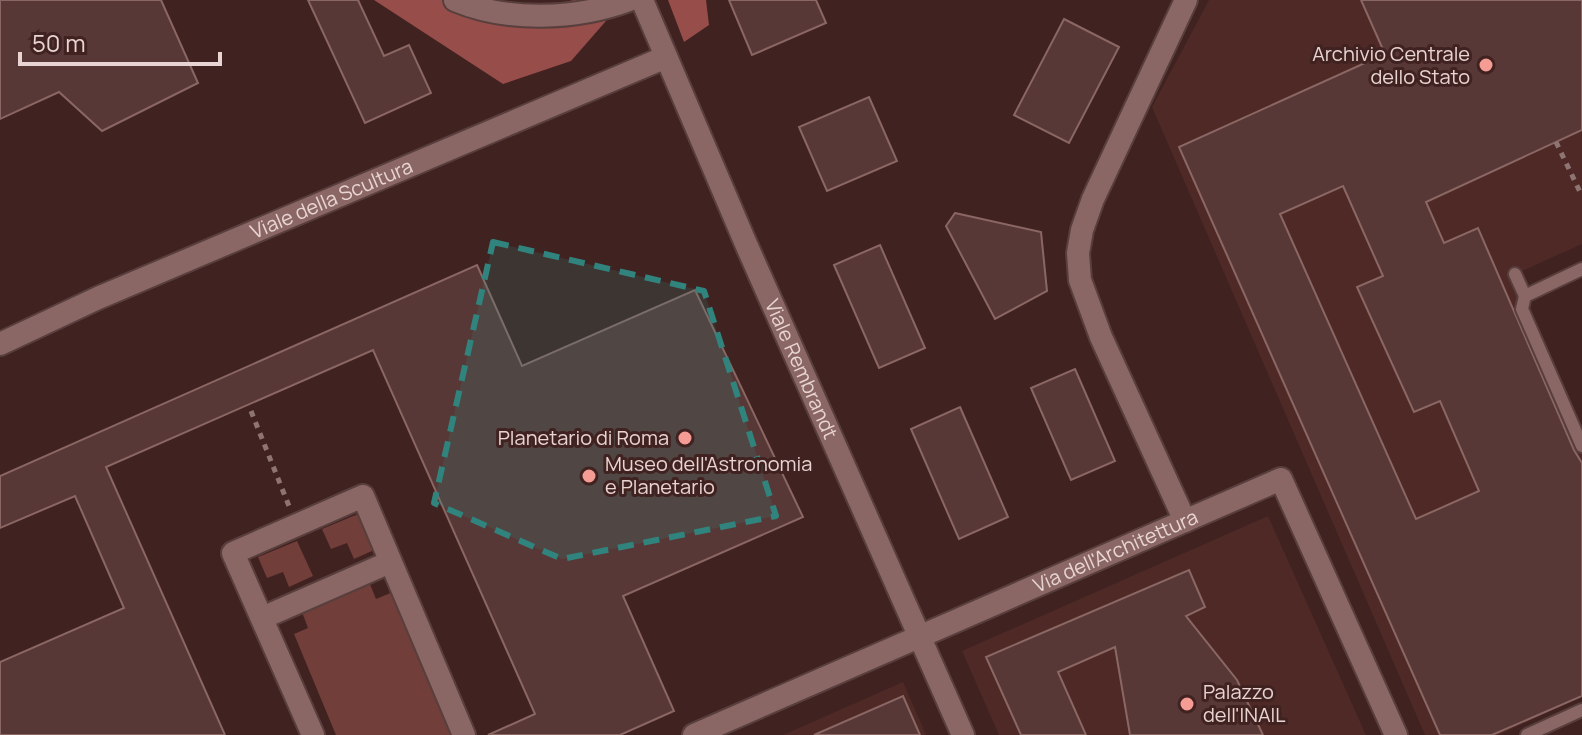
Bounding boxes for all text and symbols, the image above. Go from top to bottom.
scale bar [20,16,220,66]
text: 50 m [32,26,86,59]
place label: Archivio Centrale dello Stato [1312,40,1470,90]
marker: Archivio Centrale dello Stato [1477,56,1495,74]
street label: Viale della Scultura [246,152,417,245]
street label: Viale Rembrandt [759,295,844,443]
place label: Planetario di Roma [498,424,669,451]
marker: Planetario di Roma [676,429,694,447]
place label: Museo dell'Astronomia e Planetario [605,450,812,500]
marker: Museo dell'Astronomia e Planetario [580,467,598,485]
street label: Via dell'Architettura [1029,503,1202,598]
place label: Palazzo dell'INAIL [1203,678,1285,728]
marker: Palazzo dell'INAIL [1178,695,1196,713]

